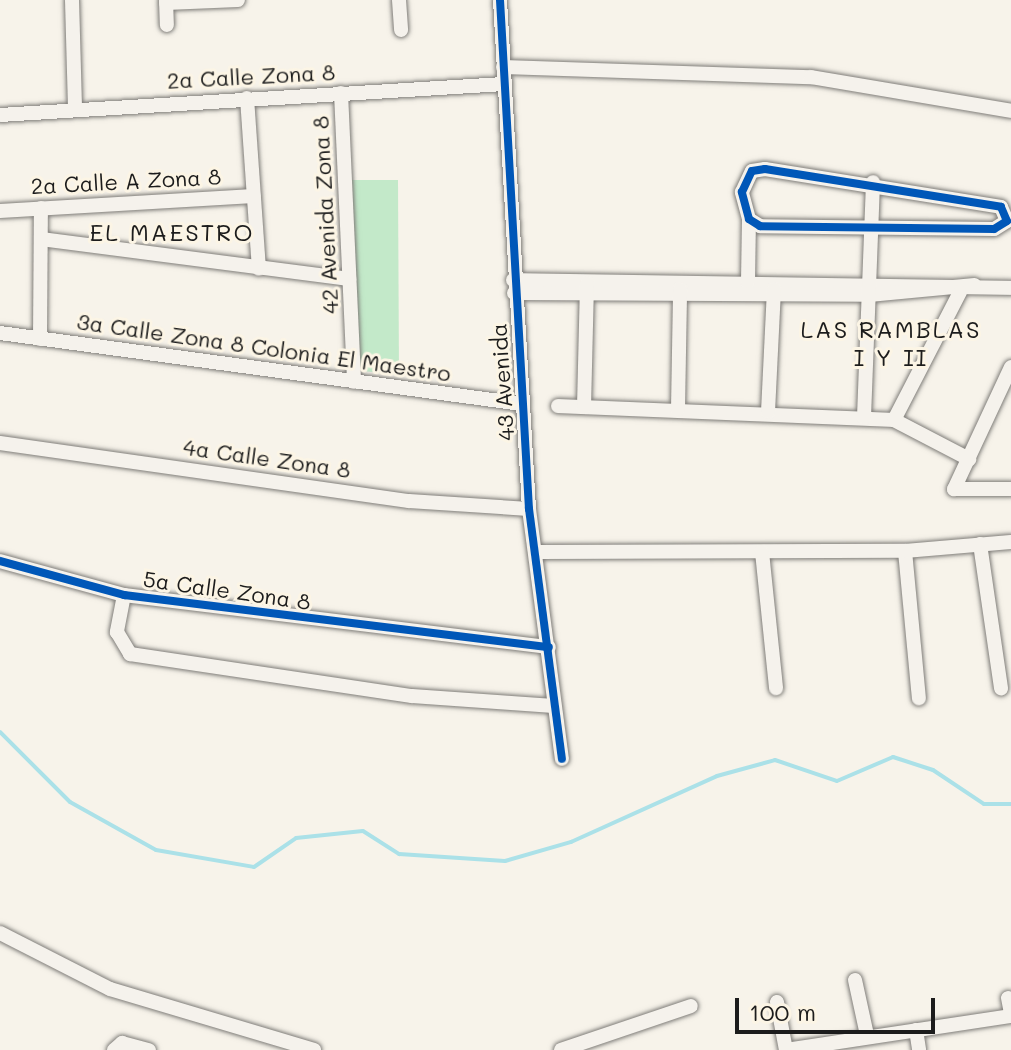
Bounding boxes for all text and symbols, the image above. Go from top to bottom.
street label: 2a Calle Zona 8 [166,58,336,94]
street label: 42 Avenida Zona 8 [307,115,343,315]
street label: 2a Calle A Zona 8 [30,163,222,199]
district label: EL MAESTRO [90,218,254,246]
street label: 3a Calle Zona 8 Colonia El Maestro [75,308,453,386]
district label: LAS RAMBLAS I Y II [800,315,982,371]
street label: 43 Avenida [485,322,519,442]
street label: 4a Calle Zona 8 [182,433,352,483]
street label: 5a Calle Zona 8 [142,565,312,615]
scale bar [739,982,939,1032]
text: 100 m [749,996,816,1027]

